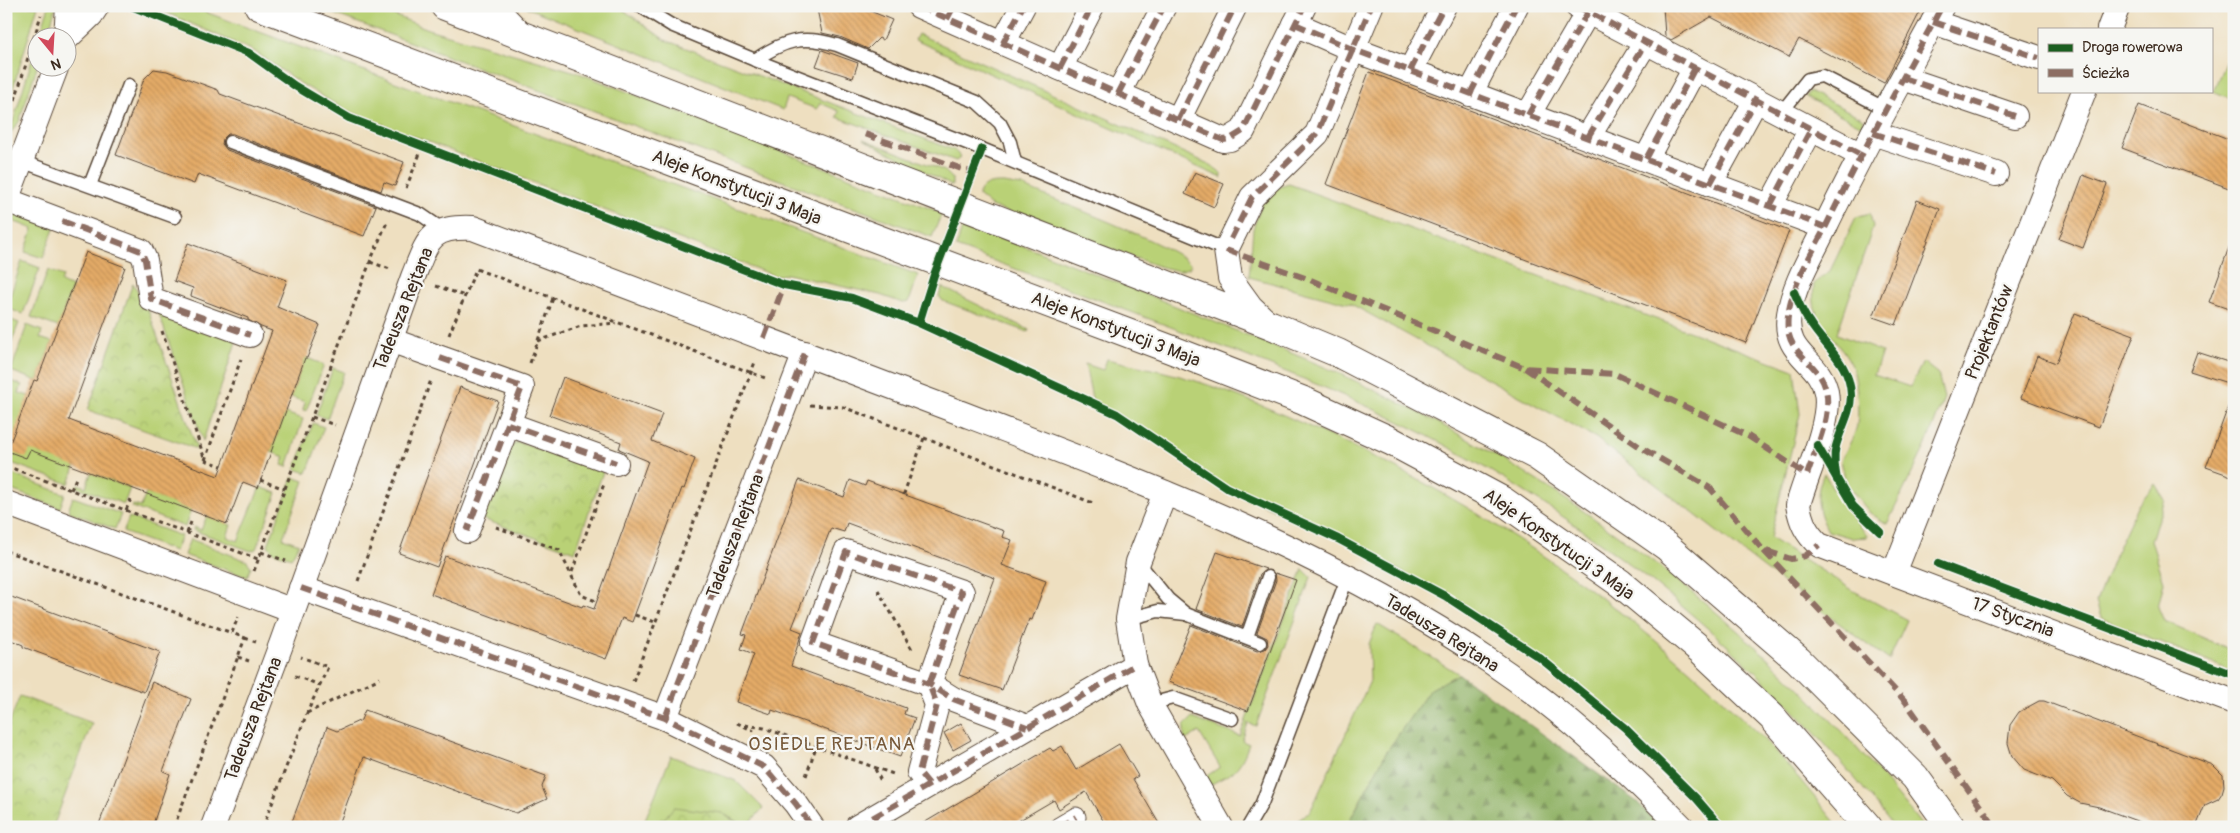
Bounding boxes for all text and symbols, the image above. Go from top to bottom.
north arrow [28,28,78,78]
legend [2038,28,2212,92]
text: Droga rowerowa [2082,38,2183,57]
text: N [49,54,63,73]
text: Ścieżka [2082,64,2130,83]
street label: Aleje Konstytucji 3 Maja [649,145,825,230]
street label: Tadeusza Rejtana [368,244,439,374]
street label: Projektantów [1960,281,2019,383]
street label: Aleje Konstytucji 3 Maja [1028,287,1204,372]
street label: Tadeusza Rejtana [701,471,770,601]
street label: Aleje Konstytucji 3 Maja [1479,484,1639,605]
street label: Tadeusza Rejtana [1380,589,1503,678]
street label: 17 Stycznia [1968,592,2057,643]
street label: Tadeusza Rejtana [219,654,288,784]
district label: OSIEDLE REJTANA [748,732,916,756]

